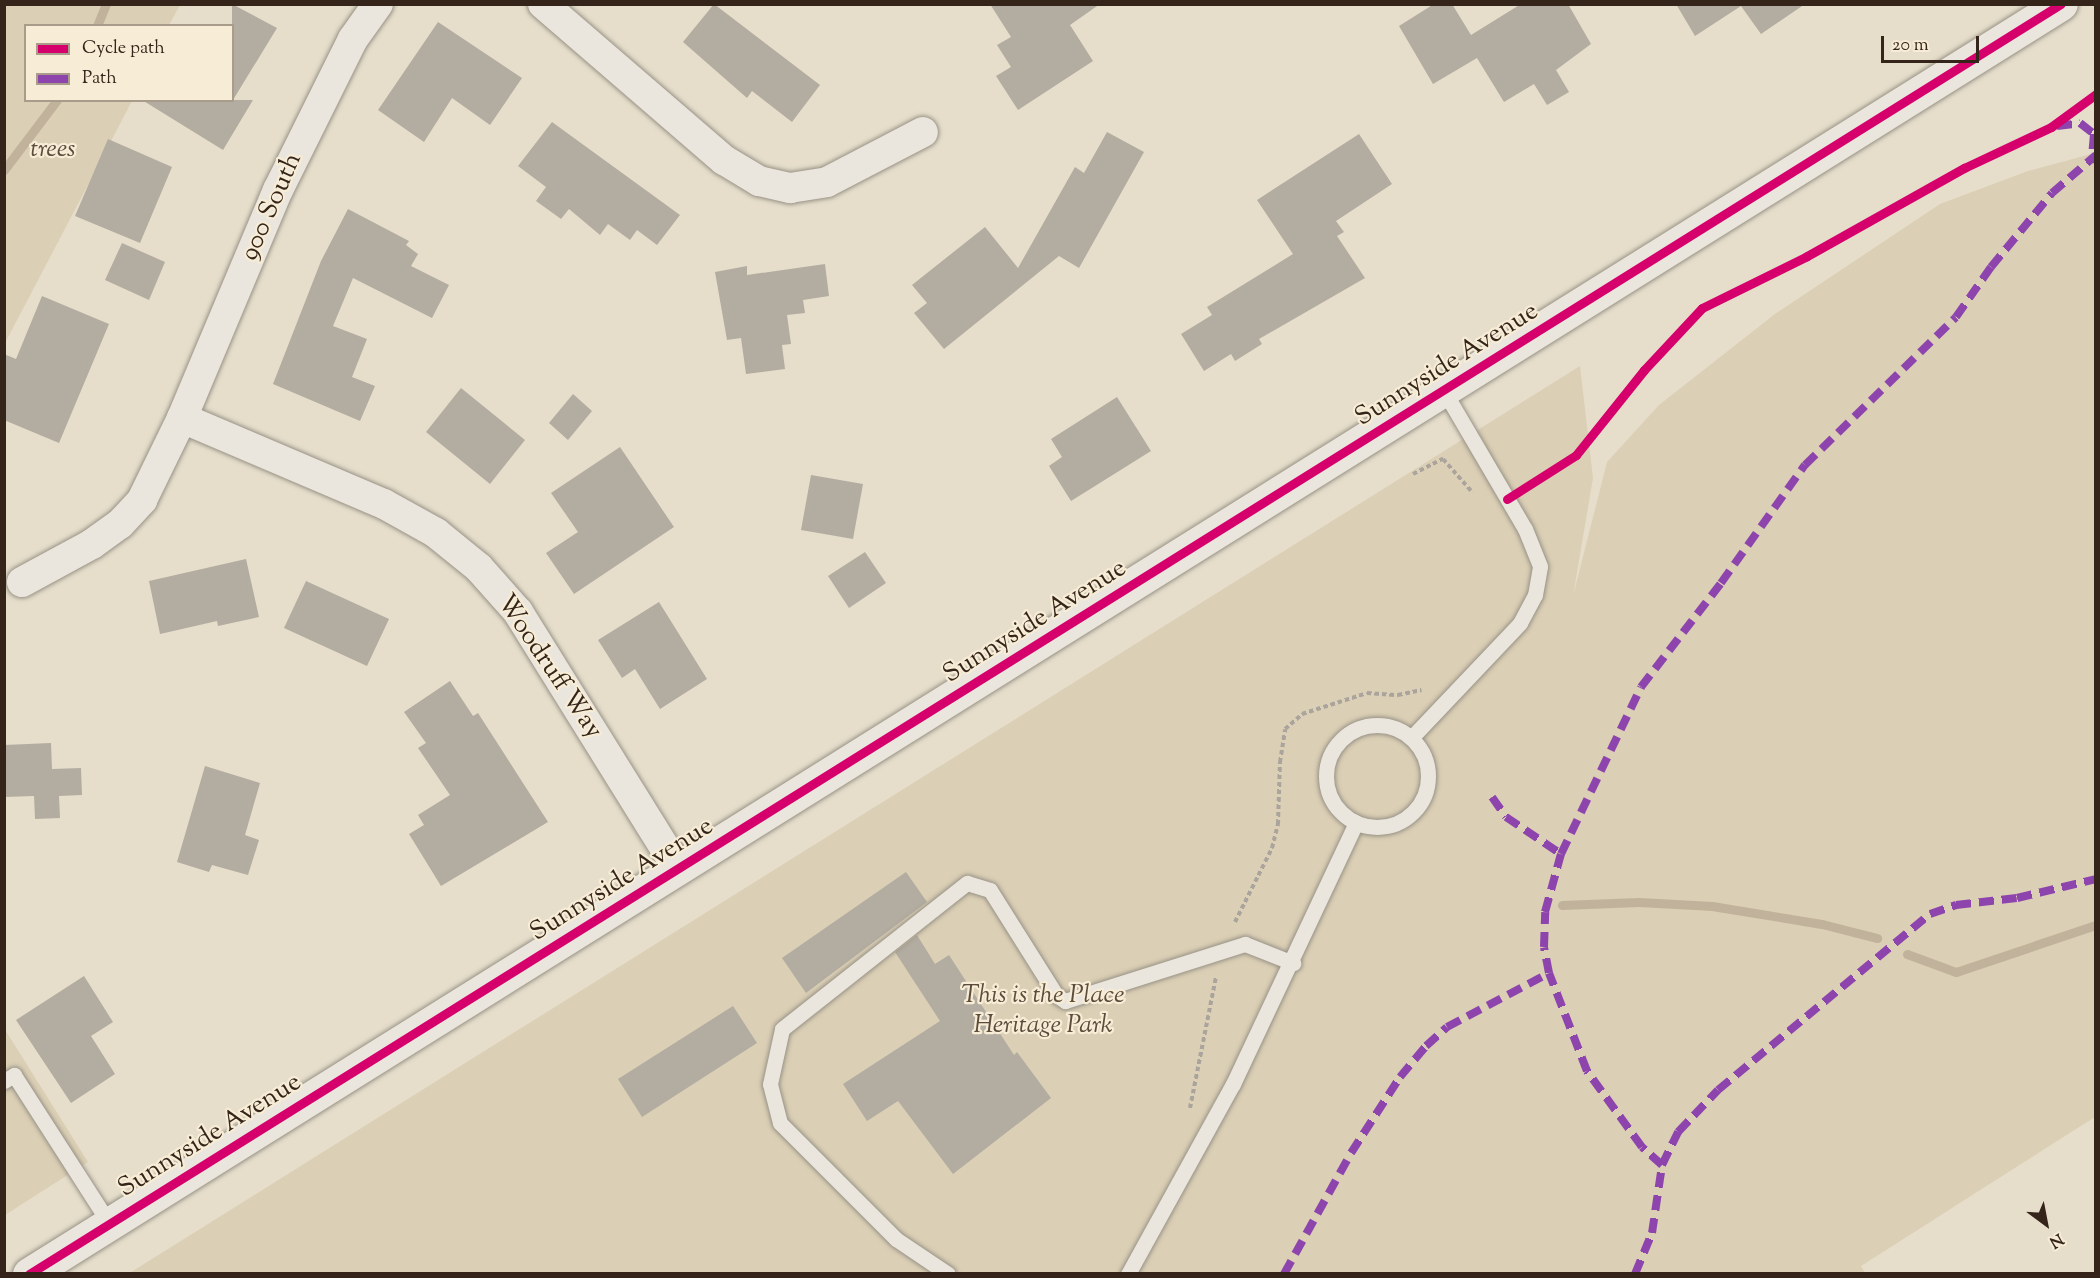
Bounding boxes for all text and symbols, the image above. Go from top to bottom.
legend [24,24,234,102]
scale bar [1884,24,1982,62]
text: 20 m [1892,33,1929,59]
text: Cycle path [82,36,165,62]
text: Path [82,66,117,92]
park label: trees [31,134,75,166]
street label: 900 South [234,148,310,266]
street label: Sunnyside Avenue [1350,296,1544,434]
street label: Sunnyside Avenue [938,553,1132,691]
street label: Woodruff Way [489,589,609,745]
street label: Sunnyside Avenue [525,811,719,949]
park label: This is the Place Heritage Park [961,980,1125,1042]
street label: Sunnyside Avenue [113,1067,307,1205]
north arrow [2016,1194,2076,1254]
text: N [2044,1227,2067,1253]

